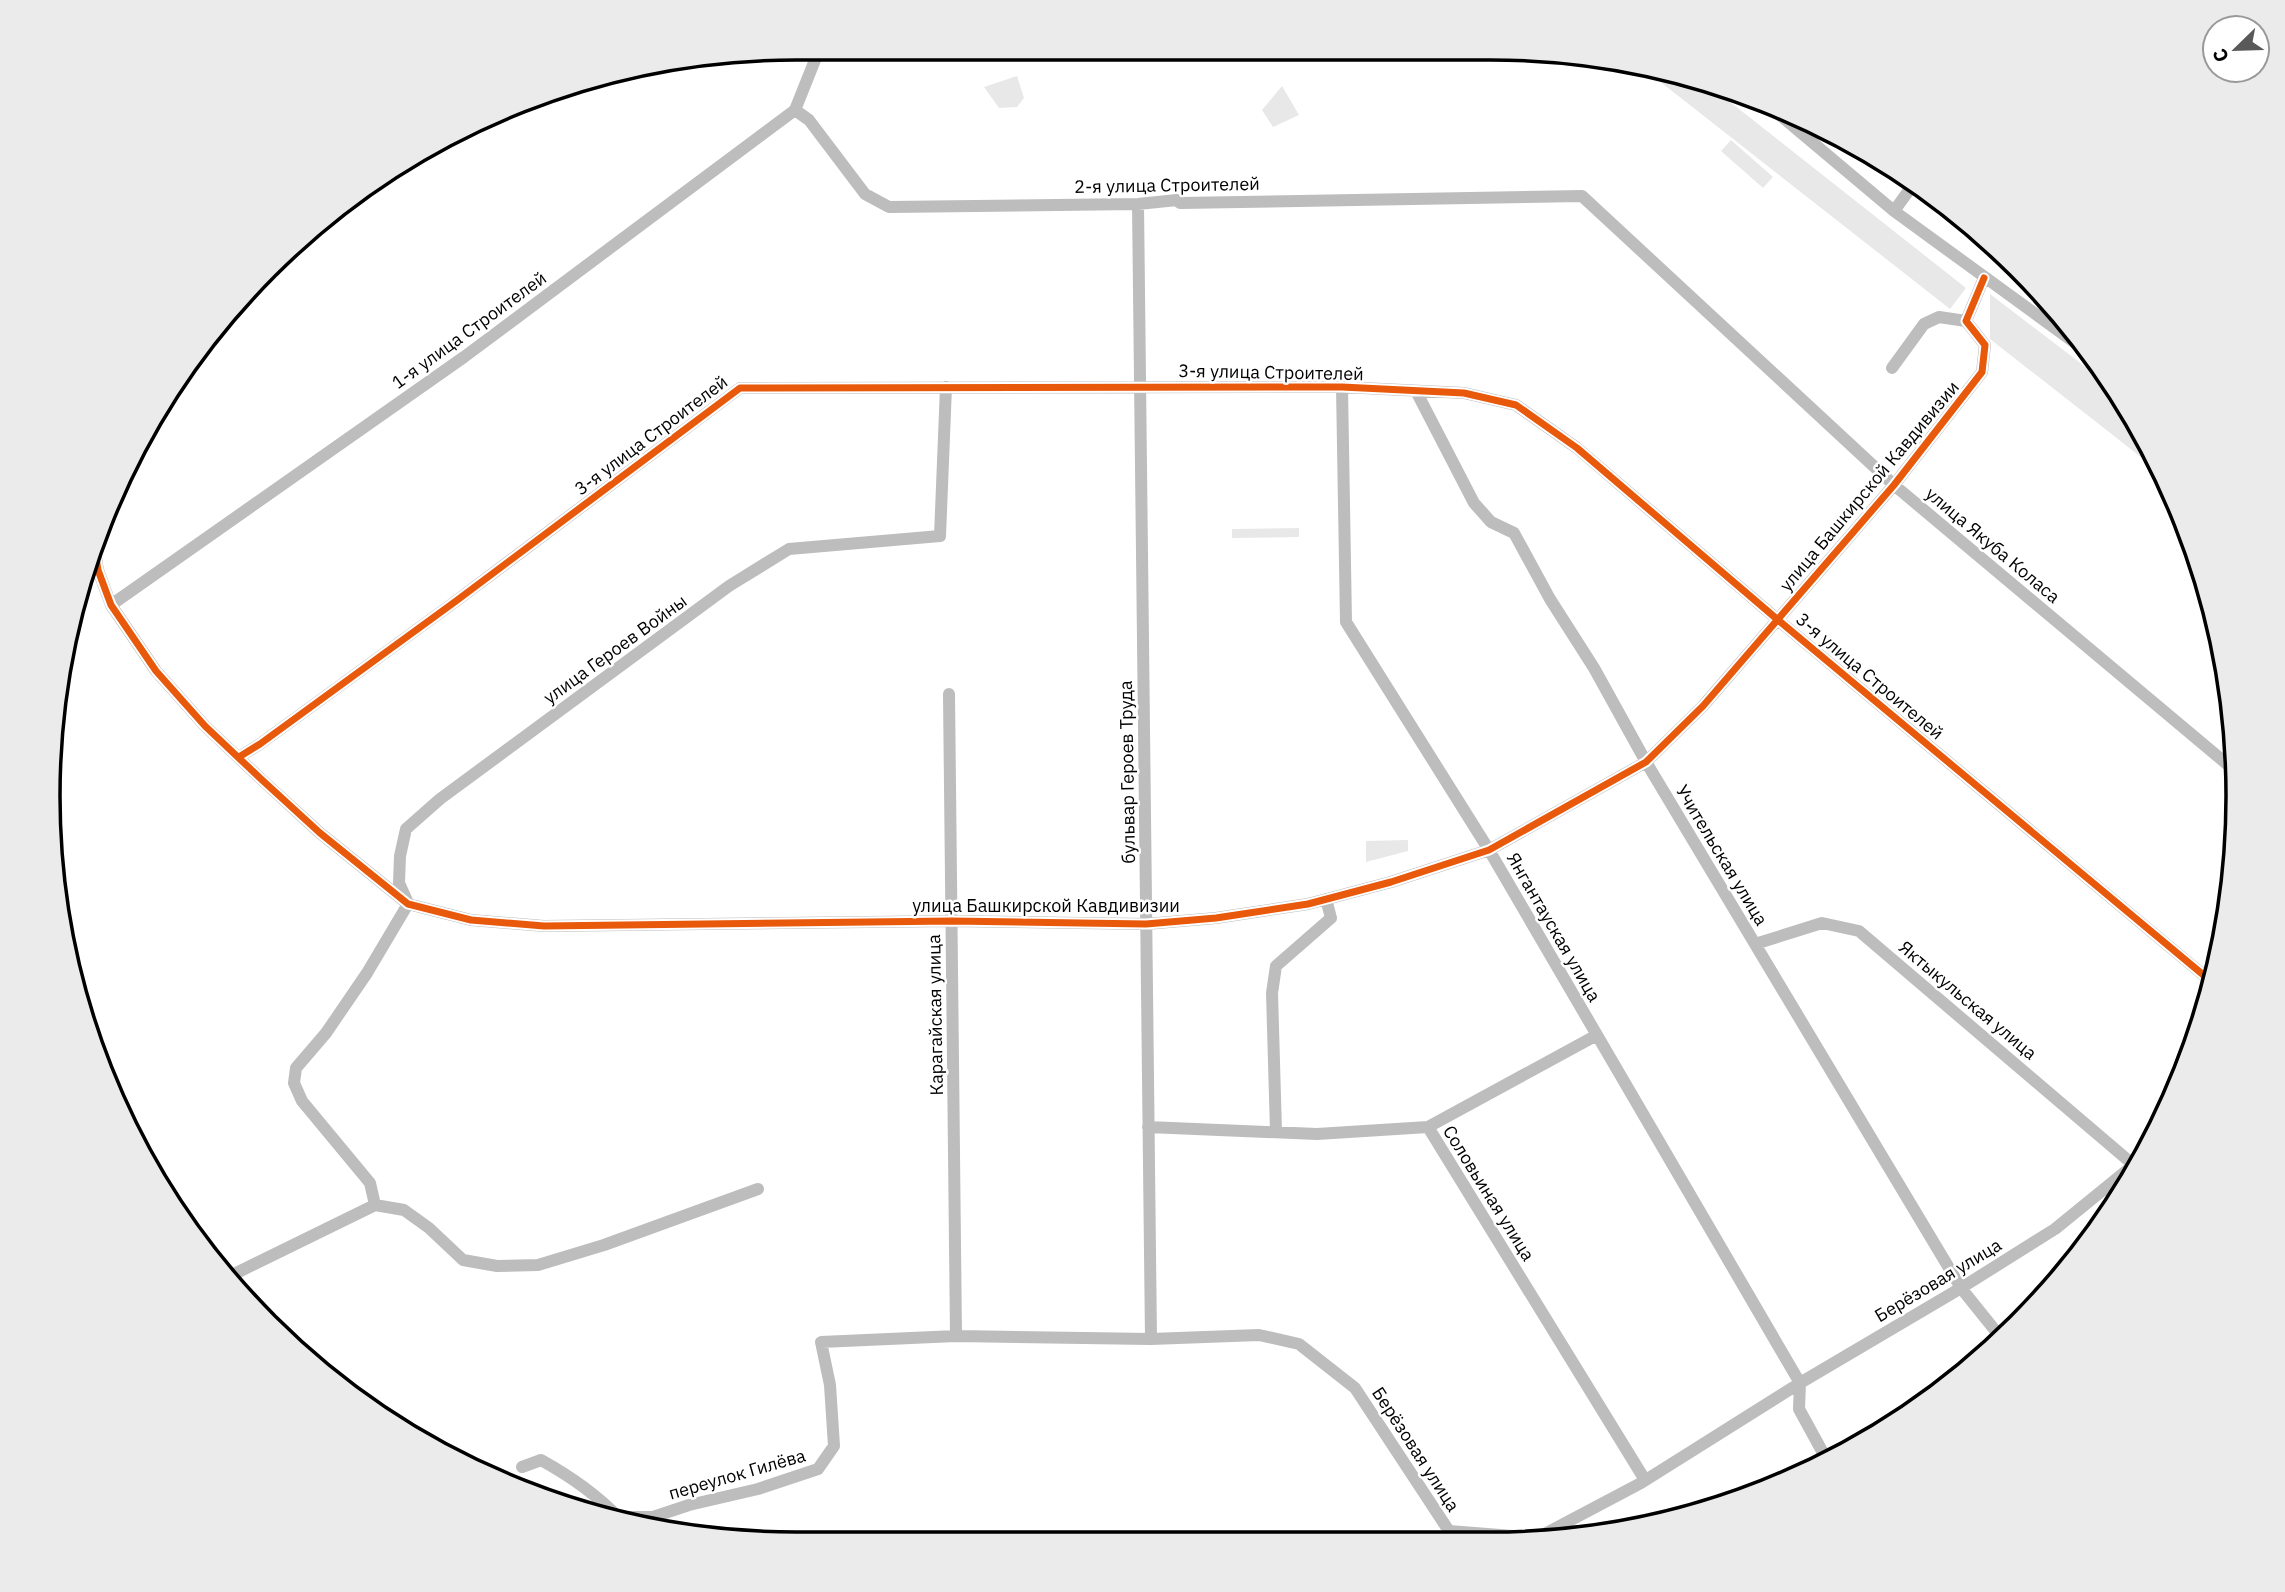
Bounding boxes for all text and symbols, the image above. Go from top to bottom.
north arrow [2201,14,2271,84]
text: С [2207,45,2234,66]
street label: 2-я улица Строителей [1074,172,1260,198]
street label: 1-я улица Строителей [387,266,551,394]
street label: 3-я улица Строителей [1178,359,1364,385]
street label: 3-я улица Строителей [570,370,732,500]
street label: улица Башкирской Кавдивизии [1774,376,1964,596]
street label: улица Якуба Коласа [1921,482,2065,608]
street label: улица Героев Войны [539,589,691,709]
street label: 3-я улица Строителей [1792,608,1948,744]
street label: бульвар Героев Труда [1114,680,1140,864]
street label: Учительская улица [1671,780,1773,930]
street label: Янгантауская улица [1502,848,1606,1006]
street label: улица Башкирской Кавдивизии [912,894,1180,917]
street label: Карагайская улица [922,934,948,1096]
street label: Яктыкульская улица [1894,936,2042,1065]
street label: Соловьиная улица [1438,1121,1540,1265]
street label: Берёзовая улица [1870,1233,2006,1327]
street label: Берёзовая улица [1367,1382,1465,1516]
street label: переулок Гилёва [666,1443,809,1505]

